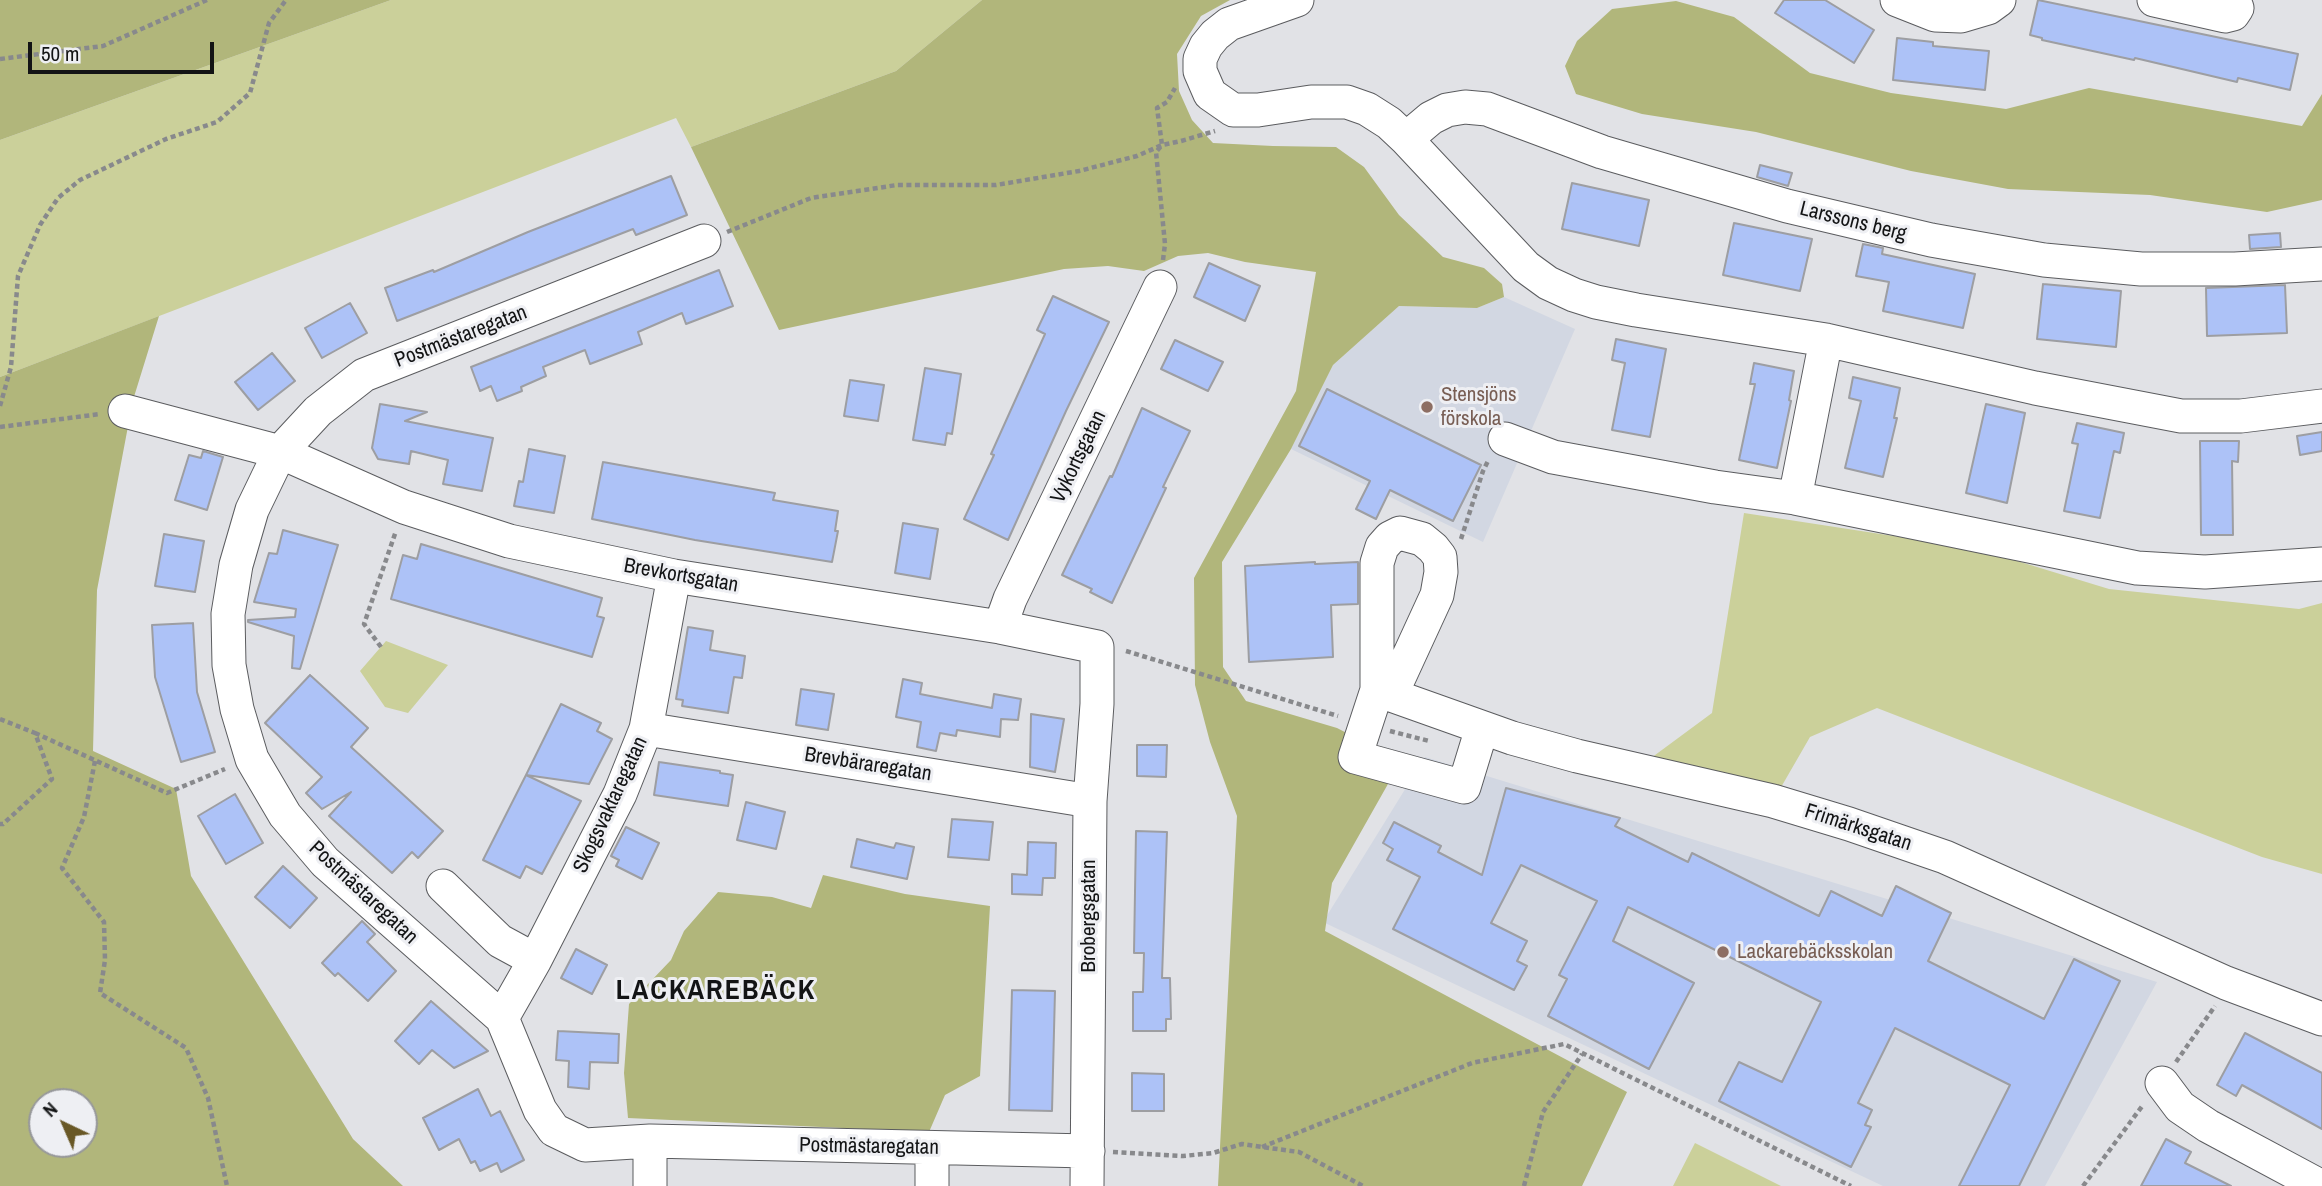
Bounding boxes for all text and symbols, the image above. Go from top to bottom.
scale bar [32,28,217,72]
text: 50 m [41,39,79,68]
street label: Larssons berg [1797,197,1909,247]
street label: Postmästaregatan [391,300,531,374]
place label: Stensjöns förskola [1441,382,1517,432]
marker: Stensjöns förskola [1419,399,1435,415]
street label: Vykortsgatan [1046,407,1112,507]
street label: Brevkortsgatan [622,554,740,598]
street label: Skogsvaktaregatan [568,733,654,877]
street label: Brevbäraregatan [803,743,933,787]
street label: Frimärksgatan [1801,799,1915,857]
street label: Postmästaregatan [303,836,423,950]
street label: Brobergsgatan [1076,860,1102,972]
place label: Lackarebäcksskolan [1737,939,1893,965]
marker: Lackarebäcksskolan [1715,944,1731,960]
district label: LACKAREBÄCK [617,974,815,1008]
north arrow [28,1088,98,1158]
text: N [37,1096,63,1123]
street label: Postmästaregatan [799,1133,939,1161]

